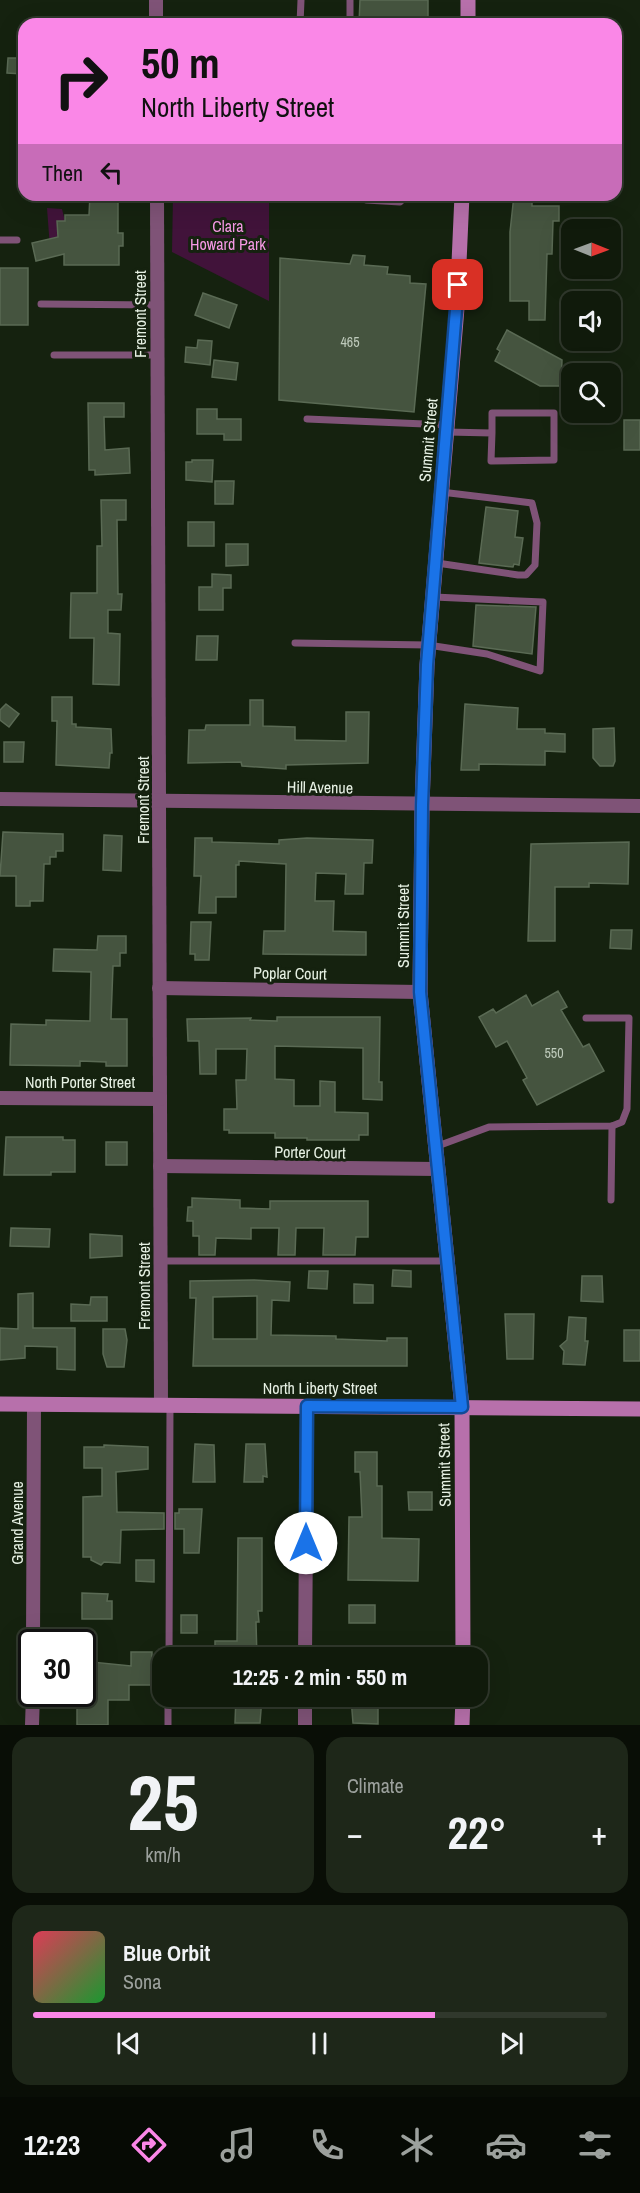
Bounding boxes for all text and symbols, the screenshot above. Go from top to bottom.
text: 50 m [141,35,220,91]
icon: right [42,42,120,120]
text: North Liberty Street [141,89,334,125]
icon: left [95,156,128,189]
text: Then [42,158,83,188]
park label: Clara Howard Park [190,215,266,255]
north arrow [561,219,621,279]
map controls [561,219,621,423]
pin [432,259,483,310]
icon: arrive [441,268,474,301]
street label: Fremont Street [129,270,151,358]
button: sound [561,291,621,351]
house number: 465 [340,333,360,351]
button: search [561,363,621,423]
street label: Summit Street [413,397,443,483]
street label: Fremont Street [132,756,154,844]
street label: Hill Avenue [287,775,353,799]
street label: Summit Street [392,884,414,968]
street label: Poplar Court [253,961,327,985]
house number: 550 [544,1044,564,1062]
street label: North Porter Street [25,1071,135,1093]
street label: Porter Court [274,1140,346,1164]
street label: Fremont Street [133,1242,155,1330]
street label: North Liberty Street [263,1377,378,1399]
street label: Summit Street [432,1423,456,1507]
street label: Grand Avenue [6,1481,28,1565]
position arrow [274,1511,338,1575]
speed limit sign: 30 [18,1629,96,1707]
text: 12:25 · 2 min · 550 m [233,1662,407,1692]
text: 25 [127,1749,199,1854]
text: Climate [347,1772,404,1799]
text: 22° [447,1802,507,1863]
text: − [347,1811,363,1855]
text: + [591,1811,607,1855]
text: km/h [145,1841,181,1868]
text: Blue Orbit [123,1938,210,1968]
text: Sona [123,1968,161,1995]
icon: previous [112,2027,145,2060]
icon: pause [303,2027,336,2060]
icon: next [495,2027,528,2060]
icon: directions [128,2124,170,2166]
icon: music [217,2124,259,2166]
icon: phone [306,2124,348,2166]
icon: climate [396,2124,438,2166]
icon: car [485,2124,527,2166]
icon: filters [574,2124,616,2166]
text: 12:23 [24,2127,80,2163]

